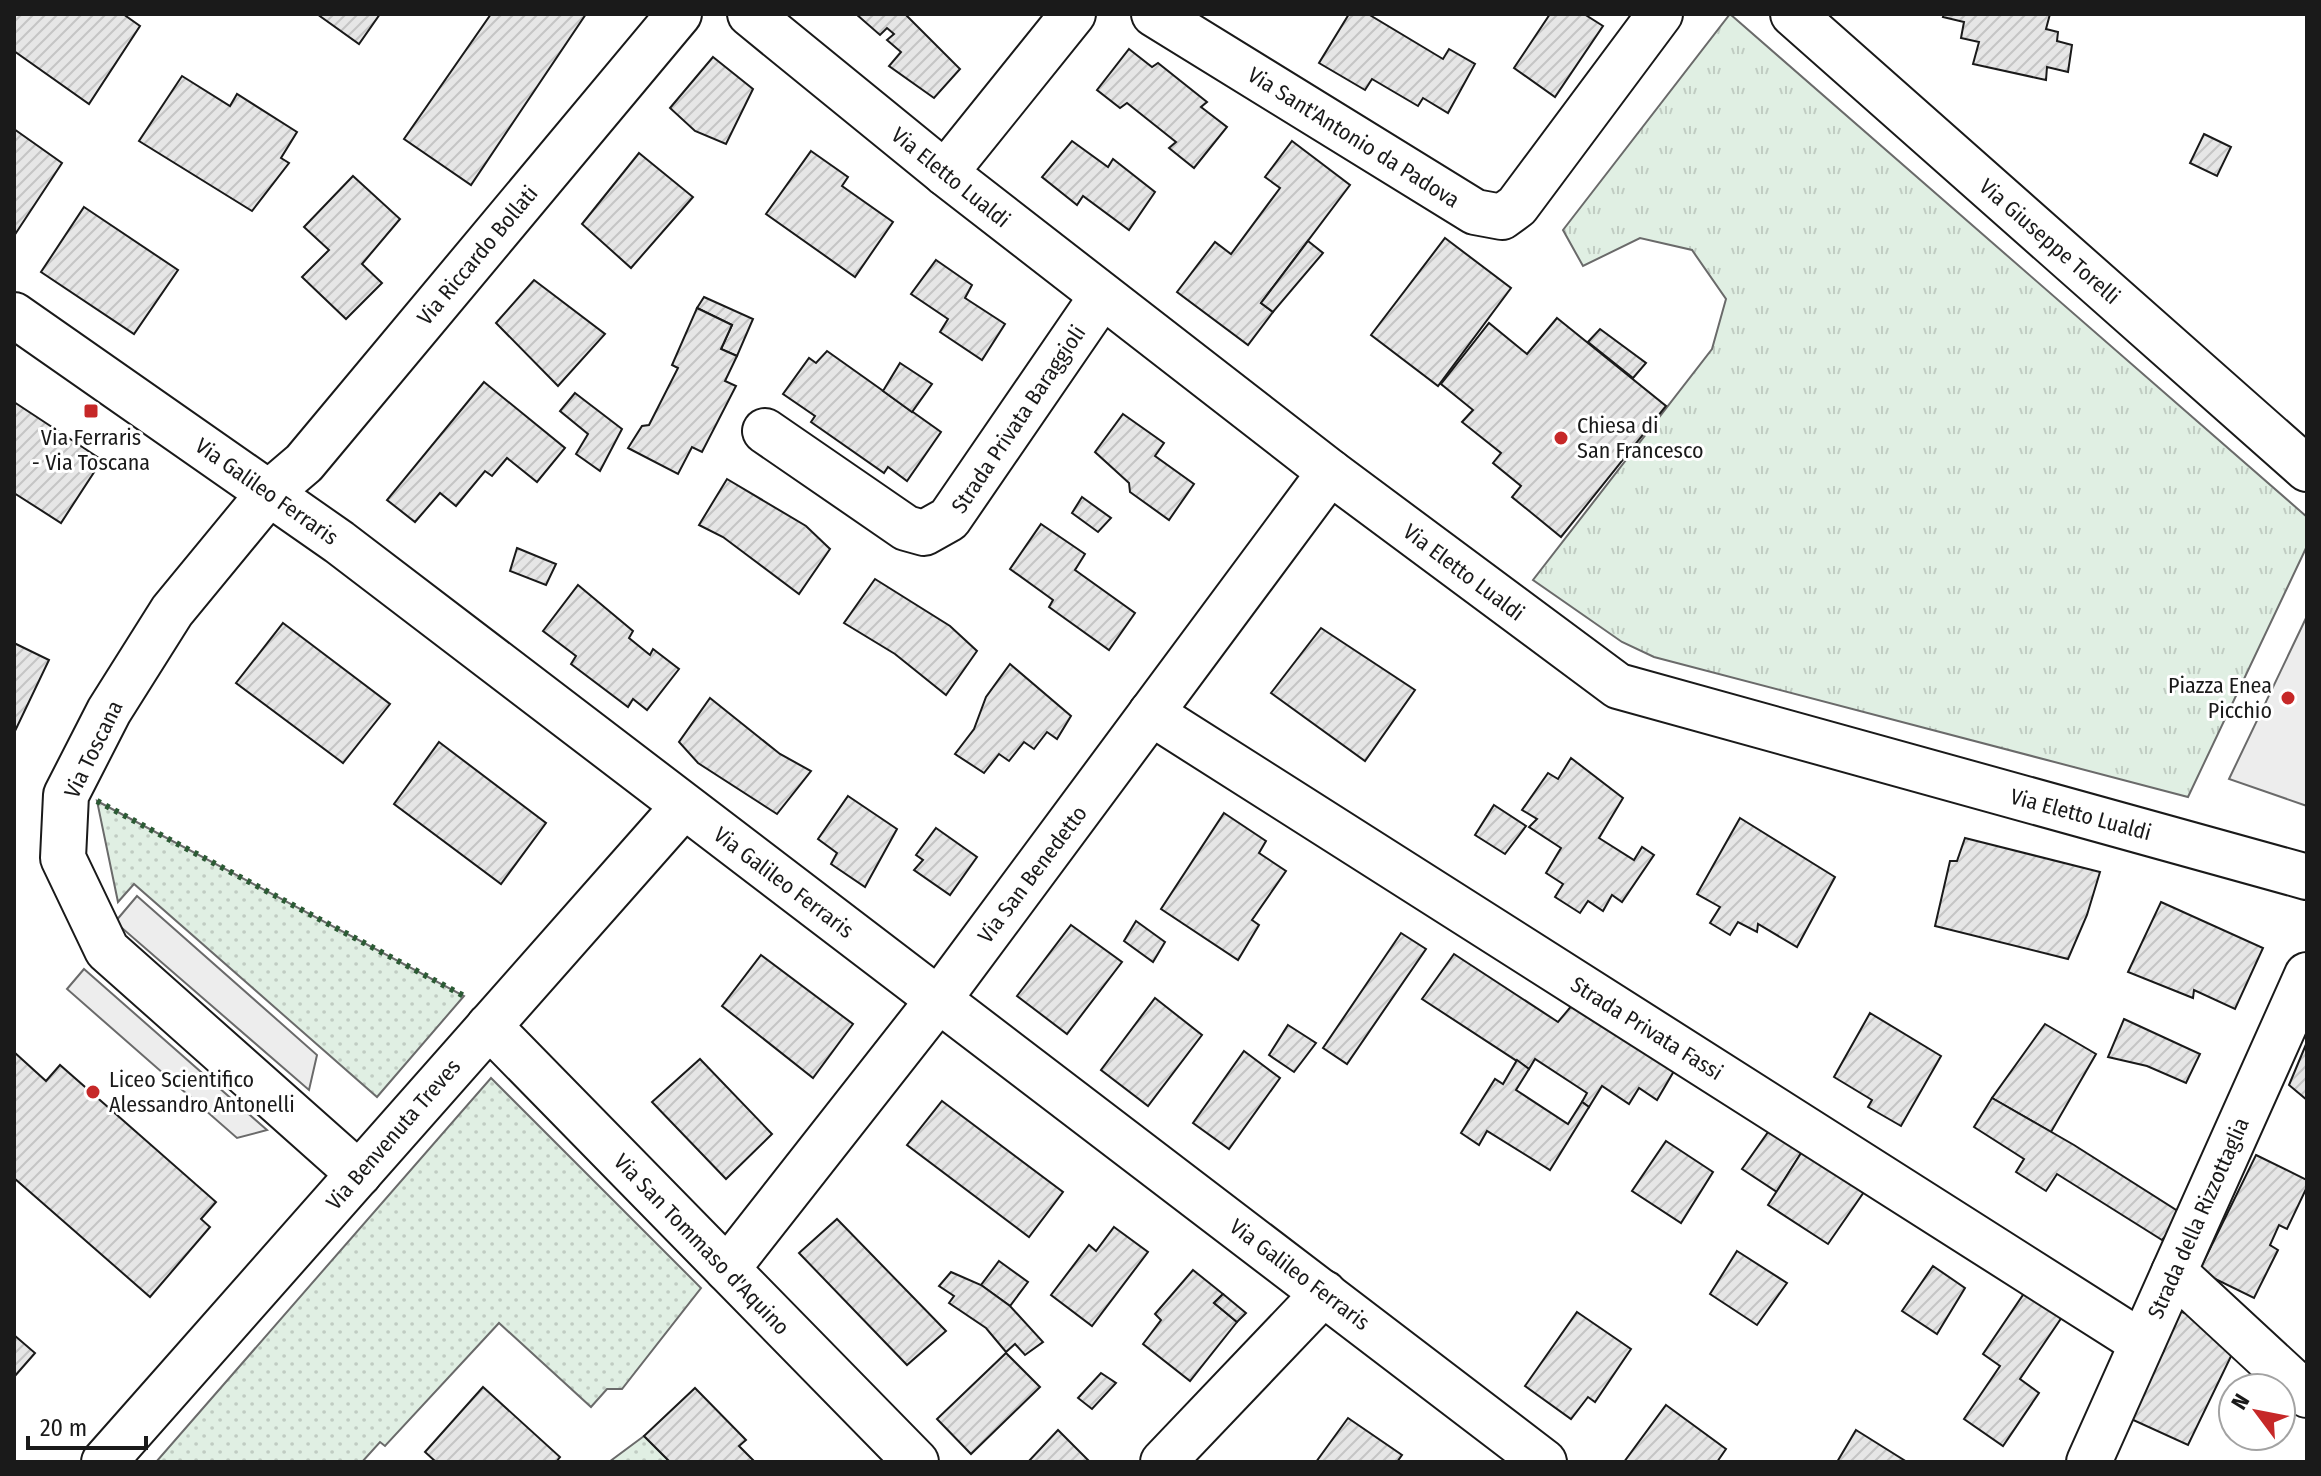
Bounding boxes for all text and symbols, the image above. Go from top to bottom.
street label: Via Sant'Antonio da Padova [1243,61,1465,214]
street label: Via Eletto Lualdi [886,121,1015,233]
street label: Via Giuseppe Torelli [1974,173,2126,310]
street label: Via Riccardo Bollati [411,180,543,330]
street label: Strada Privata Baraggioli [946,320,1091,518]
marker: Via Ferraris - Via Toscana [82,402,100,420]
place label: Chiesa di San Francesco [1577,412,1704,464]
place label: Via Ferraris - Via Toscana [32,424,150,476]
marker: Chiesa di San Francesco [1552,429,1570,447]
street label: Via Galileo Ferraris [190,432,343,551]
street label: Via Eletto Lualdi [1398,518,1530,627]
place label: Piazza Enea Picchio [2168,672,2272,724]
marker: Piazza Enea Picchio [2279,689,2297,707]
street label: Via Toscana [58,696,129,802]
street label: Via Eletto Lualdi [2007,783,2154,846]
street label: Via San Benedetto [972,800,1093,948]
street label: Via Galileo Ferraris [708,821,859,944]
street label: Strada Privata Fassi [1566,971,1728,1086]
street label: Via Benvenuta Treves [321,1053,466,1215]
place label: Liceo Scientifico Alessandro Antonelli [109,1066,295,1118]
marker: Liceo Scientifico Alessandro Antonelli [84,1083,102,1101]
street label: Strada della Rizzottaglia [2142,1113,2255,1323]
street label: Via San Tommaso d'Aquino [608,1148,795,1341]
street label: Via Galileo Ferraris [1224,1213,1375,1336]
north arrow [2217,1372,2297,1452]
text: N [2226,1389,2255,1414]
scale bar [28,1400,146,1450]
text: 20 m [40,1414,87,1442]

